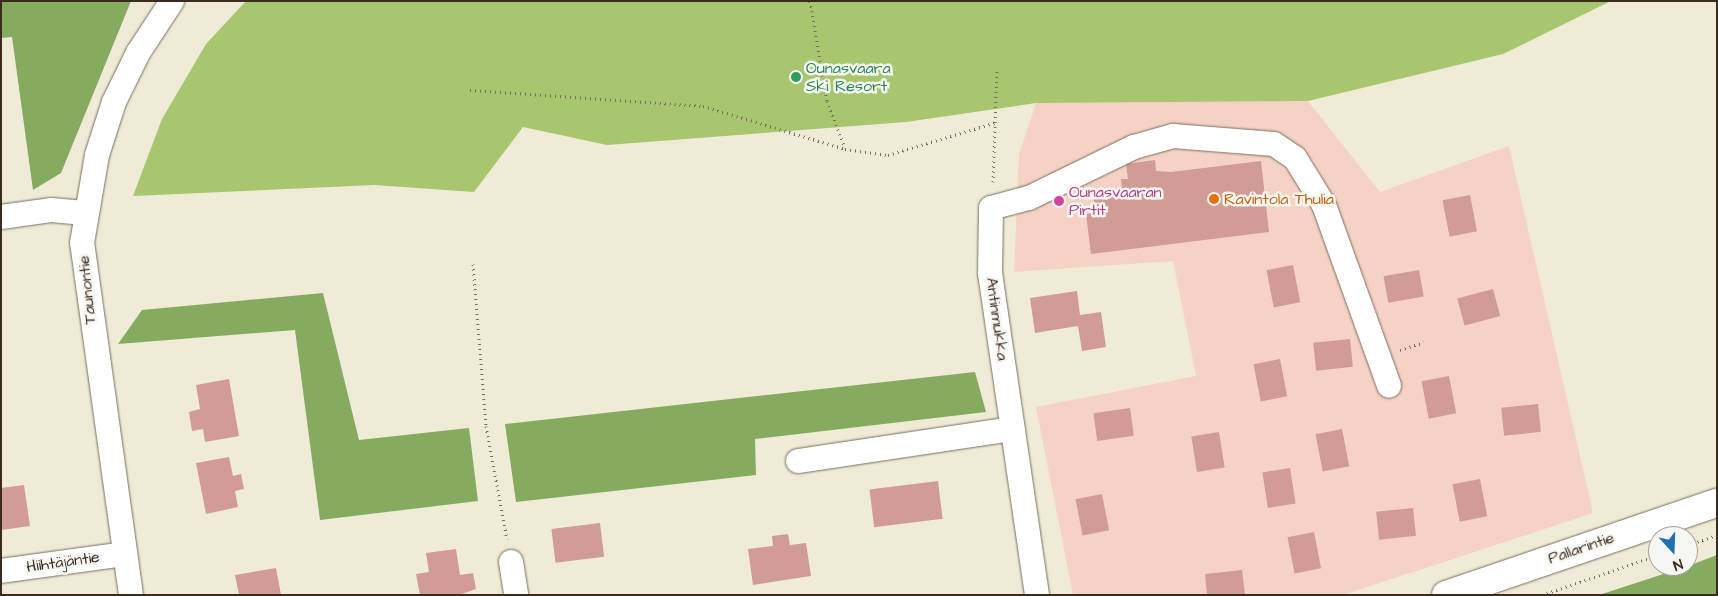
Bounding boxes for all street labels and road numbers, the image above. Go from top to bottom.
street label: Taunontie [74,255,100,325]
street label: Antinmukka [982,276,1012,362]
street label: Pallarintie [1546,528,1616,568]
street label: Hiihtäjäntie [25,547,101,577]

